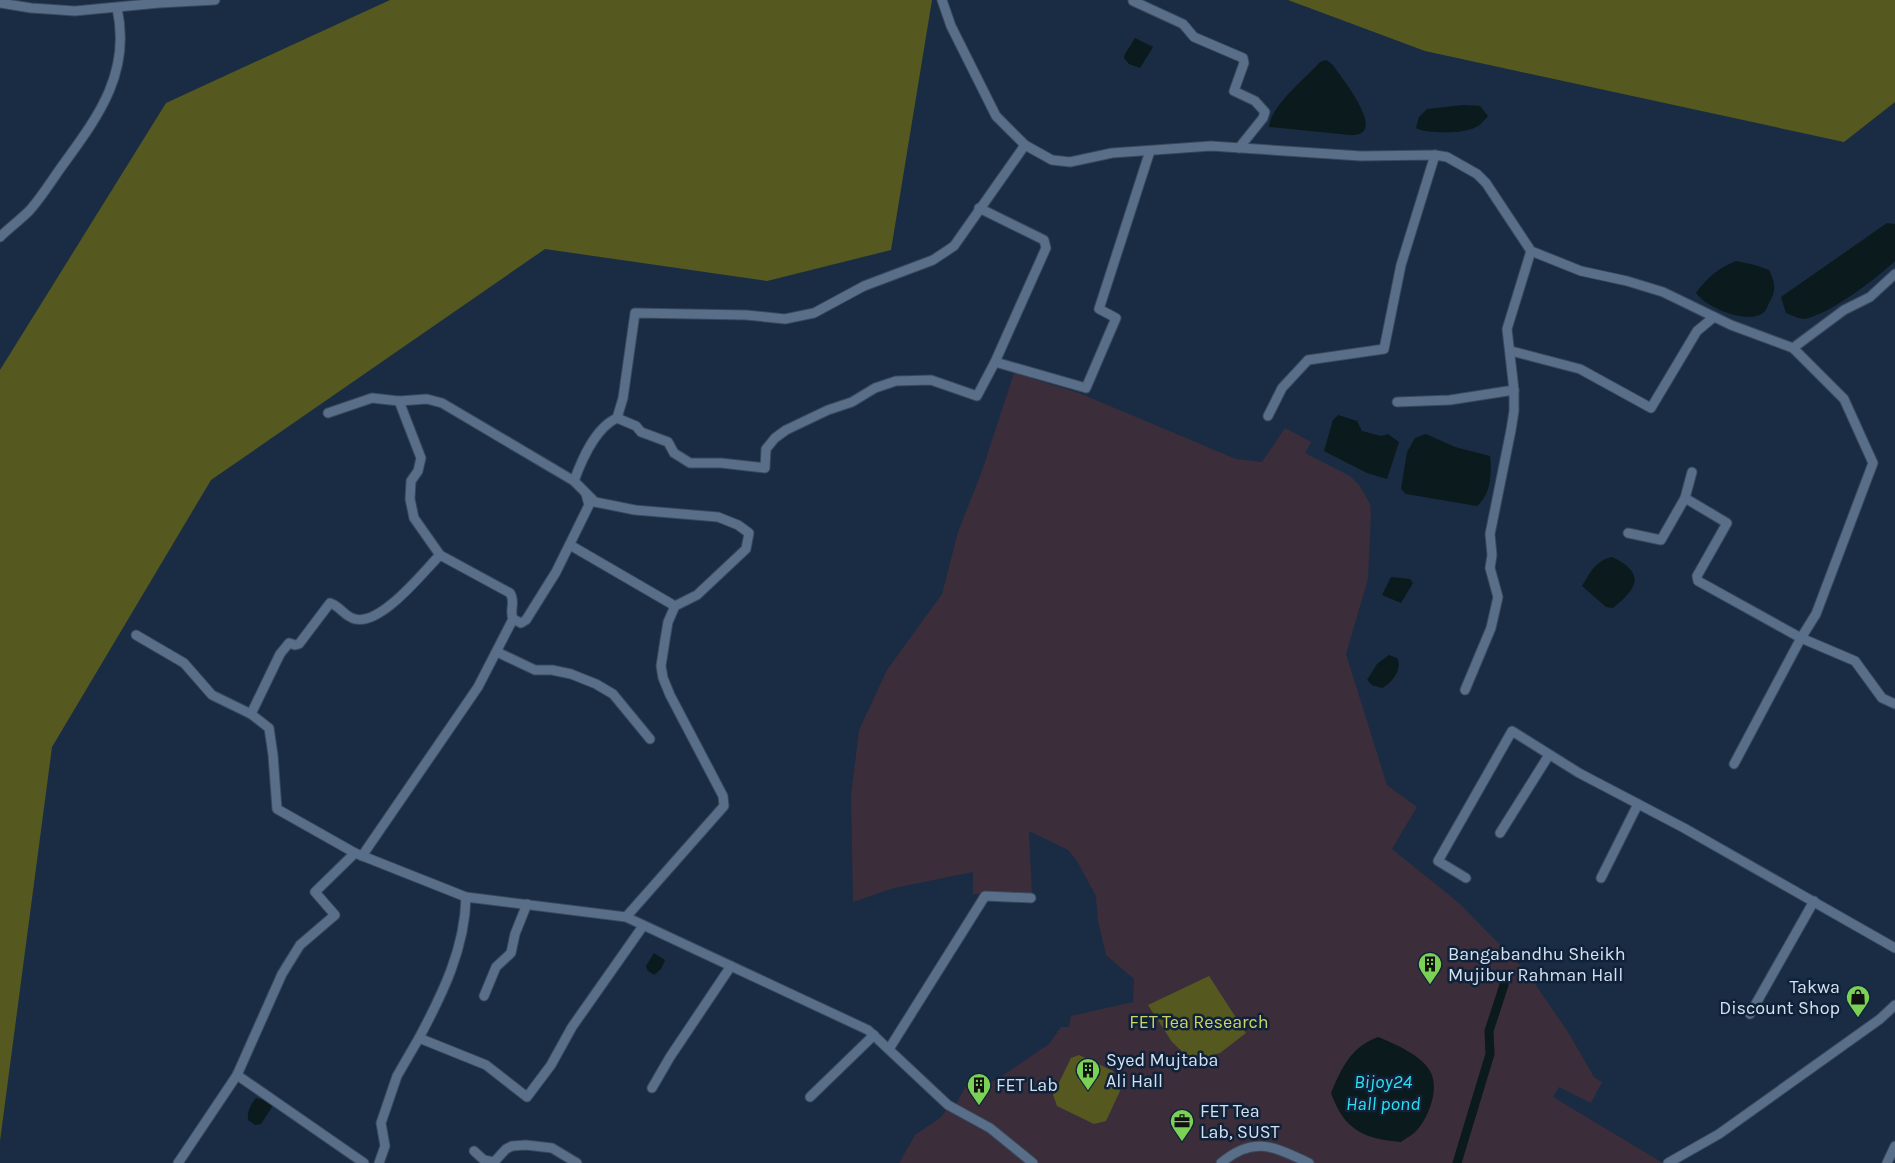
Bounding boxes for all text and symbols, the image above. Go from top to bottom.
place label: Bangabandhu Sheikh Mujibur Rahman Hall [1448,943,1626,986]
building icon: Bangabandhu Sheikh Mujibur Rahman Hall [1417,951,1443,985]
place label: Takwa Discount Shop [1719,976,1840,1019]
shop icon: Takwa Discount Shop [1845,984,1871,1018]
park label: FET Tea Research [1129,1011,1269,1033]
place label: Syed Mujtaba Ali Hall [1106,1049,1218,1092]
building icon: Syed Mujtaba Ali Hall [1075,1057,1101,1091]
water label: Bijoy24 Hall pond [1346,1071,1420,1115]
building icon: FET Lab [966,1072,992,1106]
place label: FET Lab [996,1074,1058,1096]
place label: FET Tea Lab, SUST [1200,1100,1280,1143]
office icon: FET Tea Lab, SUST [1169,1108,1195,1142]

